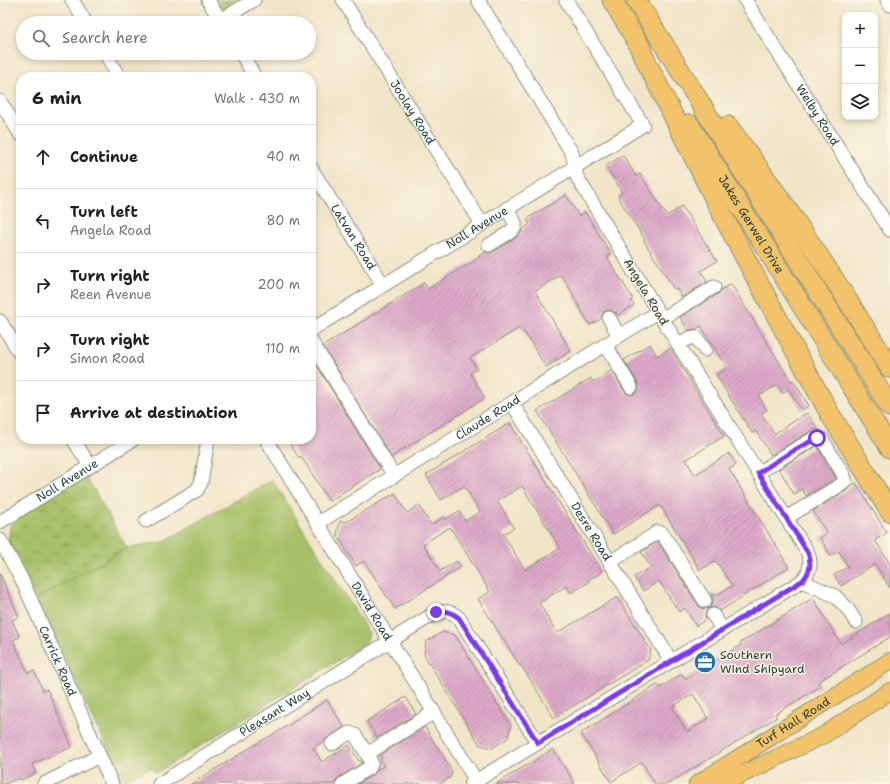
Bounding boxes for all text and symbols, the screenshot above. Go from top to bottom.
map controls [842,12,878,120]
button: + [842,12,878,48]
search box [16,16,316,60]
icon: search [30,27,52,49]
text: Search here [62,28,148,48]
button: − [842,48,878,84]
street label: Joolay Road [386,77,439,148]
street label: Welby Road [792,81,843,149]
button: layers [842,84,878,120]
text: 6 min [32,87,82,109]
text: Walk · 430 m [214,90,300,107]
icon: ahead [32,146,54,168]
text: Continue [70,147,138,167]
text: 40 m [266,148,300,165]
street label: Jakes Gerwel Drive [715,172,788,277]
street label: Latvan Road [327,201,380,273]
text: Turn left [70,202,138,222]
street label: Noll Avenue [443,202,511,253]
icon: left [32,210,54,232]
text: 80 m [266,212,300,229]
text: Angela Road [70,222,151,239]
street label: Angela Road [620,256,672,329]
text: Turn right [70,266,150,286]
icon: right [32,274,54,296]
text: 200 m [258,276,300,293]
text: Reen Avenue [70,286,151,303]
text: Turn right [70,330,150,350]
icon: right [32,338,54,360]
text: 110 m [265,340,300,357]
text: Simon Road [70,350,145,367]
street label: Claude Road [452,391,524,444]
icon: arrive [32,402,54,424]
text: Arrive at destination [70,403,238,423]
route start [808,429,826,447]
street label: Noll Avenue [33,455,101,506]
street label: Desre Road [567,499,616,564]
street label: David Road [348,579,396,644]
route end [427,603,445,621]
street label: Carrick Road [35,623,80,699]
place label: Southern Wind Shipyard [720,647,805,677]
office icon: Southern Wind Shipyard [692,649,718,675]
street label: Pleasant Way [237,685,313,740]
street label: Turf Hall Road [753,693,833,752]

